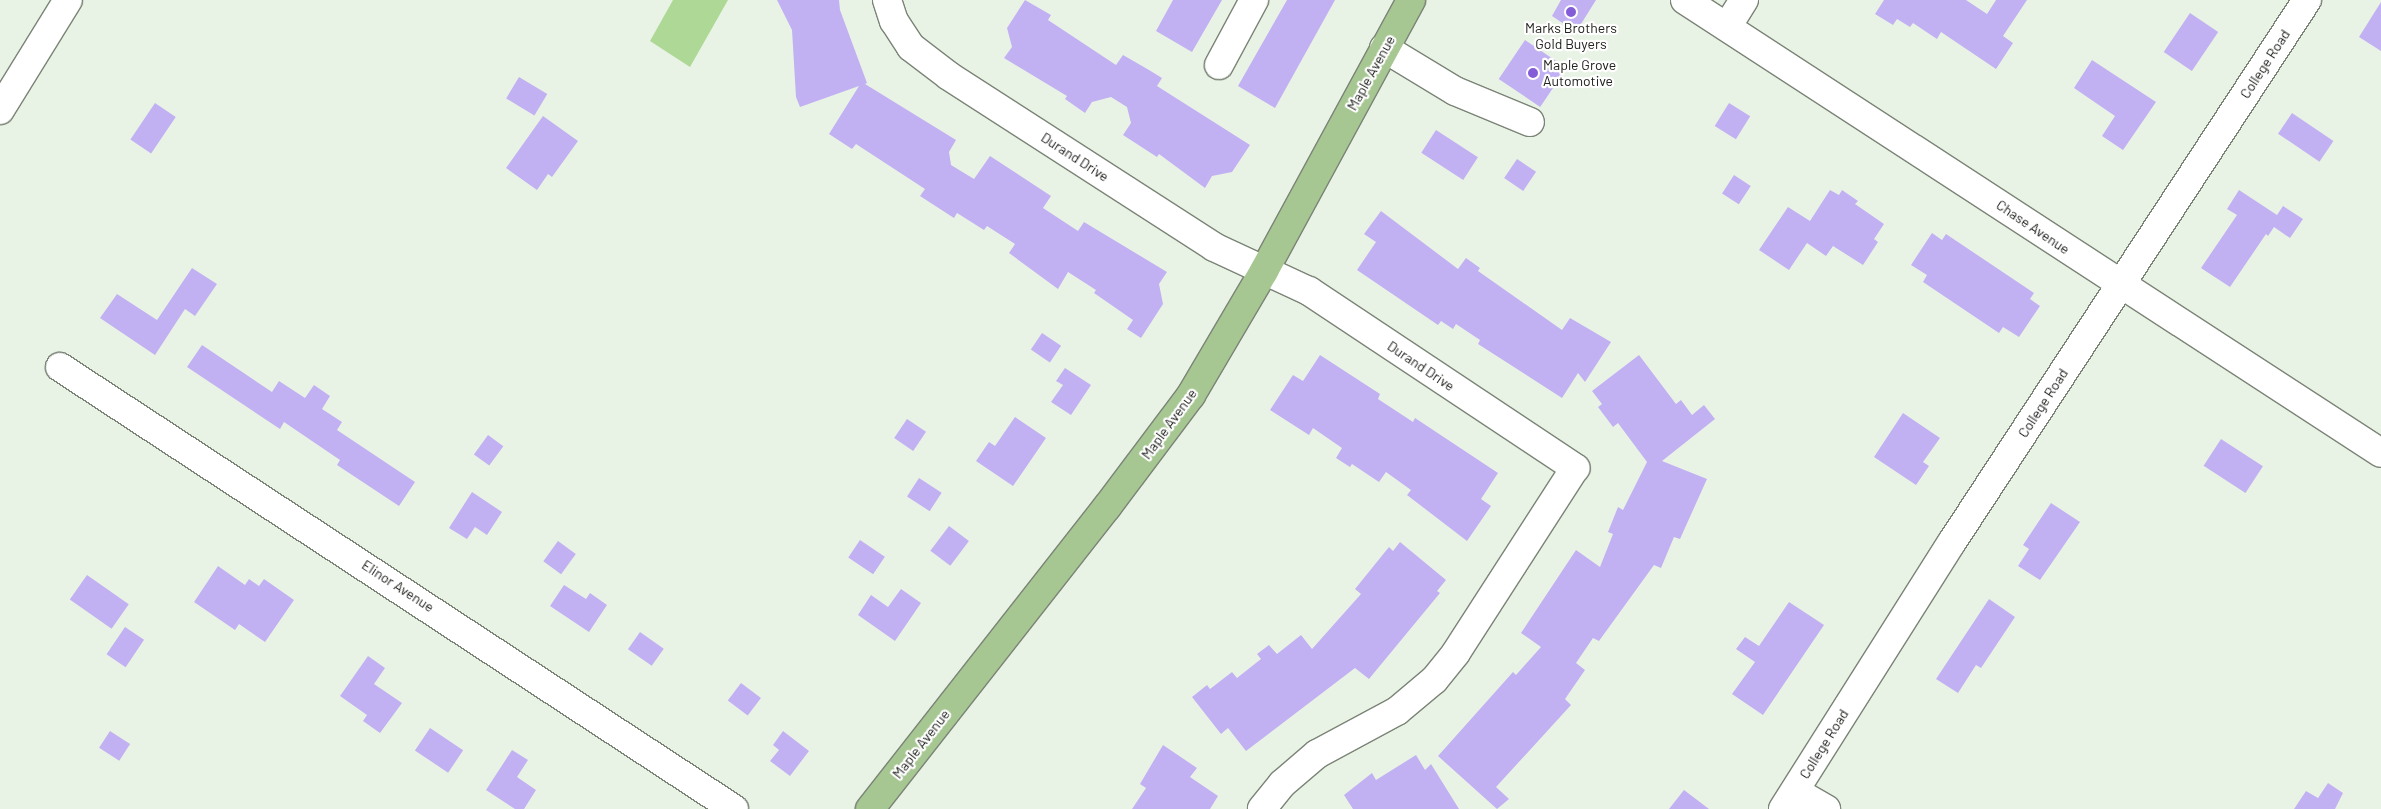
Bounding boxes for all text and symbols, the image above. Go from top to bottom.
marker: Marks Brothers Gold Buyers [1565,6,1577,18]
place label: Marks Brothers Gold Buyers [1525,20,1617,52]
street label: College Road [2237,26,2293,102]
street label: Maple Avenue [1344,33,1398,113]
place label: Maple Grove Automotive [1543,57,1616,90]
marker: Maple Grove Automotive [1527,67,1539,79]
street label: Durand Drive [1038,129,1112,185]
street label: Chase Avenue [1993,196,2073,258]
street label: Durand Drive [1384,337,1458,395]
street label: College Road [2015,365,2071,441]
street label: Maple Avenue [1138,386,1200,462]
street label: Elinor Avenue [359,556,437,616]
street label: Maple Avenue [889,706,953,782]
street label: College Road [1796,706,1852,782]

